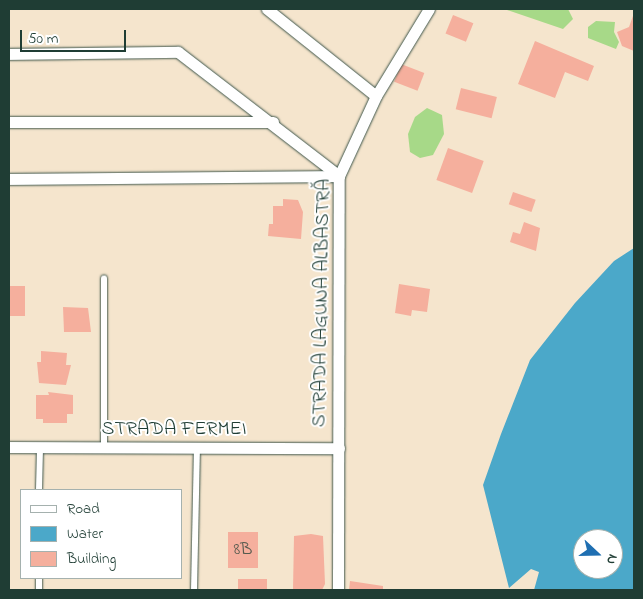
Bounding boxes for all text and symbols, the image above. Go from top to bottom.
scale bar [22,20,129,52]
text: 50 m [28,28,58,50]
street label: STRADA LAGUNA ALBASTRĂ [308,179,336,427]
street label: STRADA FERMEI [102,417,246,441]
legend [20,489,182,579]
text: Road [67,498,100,520]
text: Water [67,523,103,545]
north arrow [573,529,623,579]
house number: 8B [234,539,252,561]
text: Building [67,548,116,570]
text: N [600,551,623,567]

